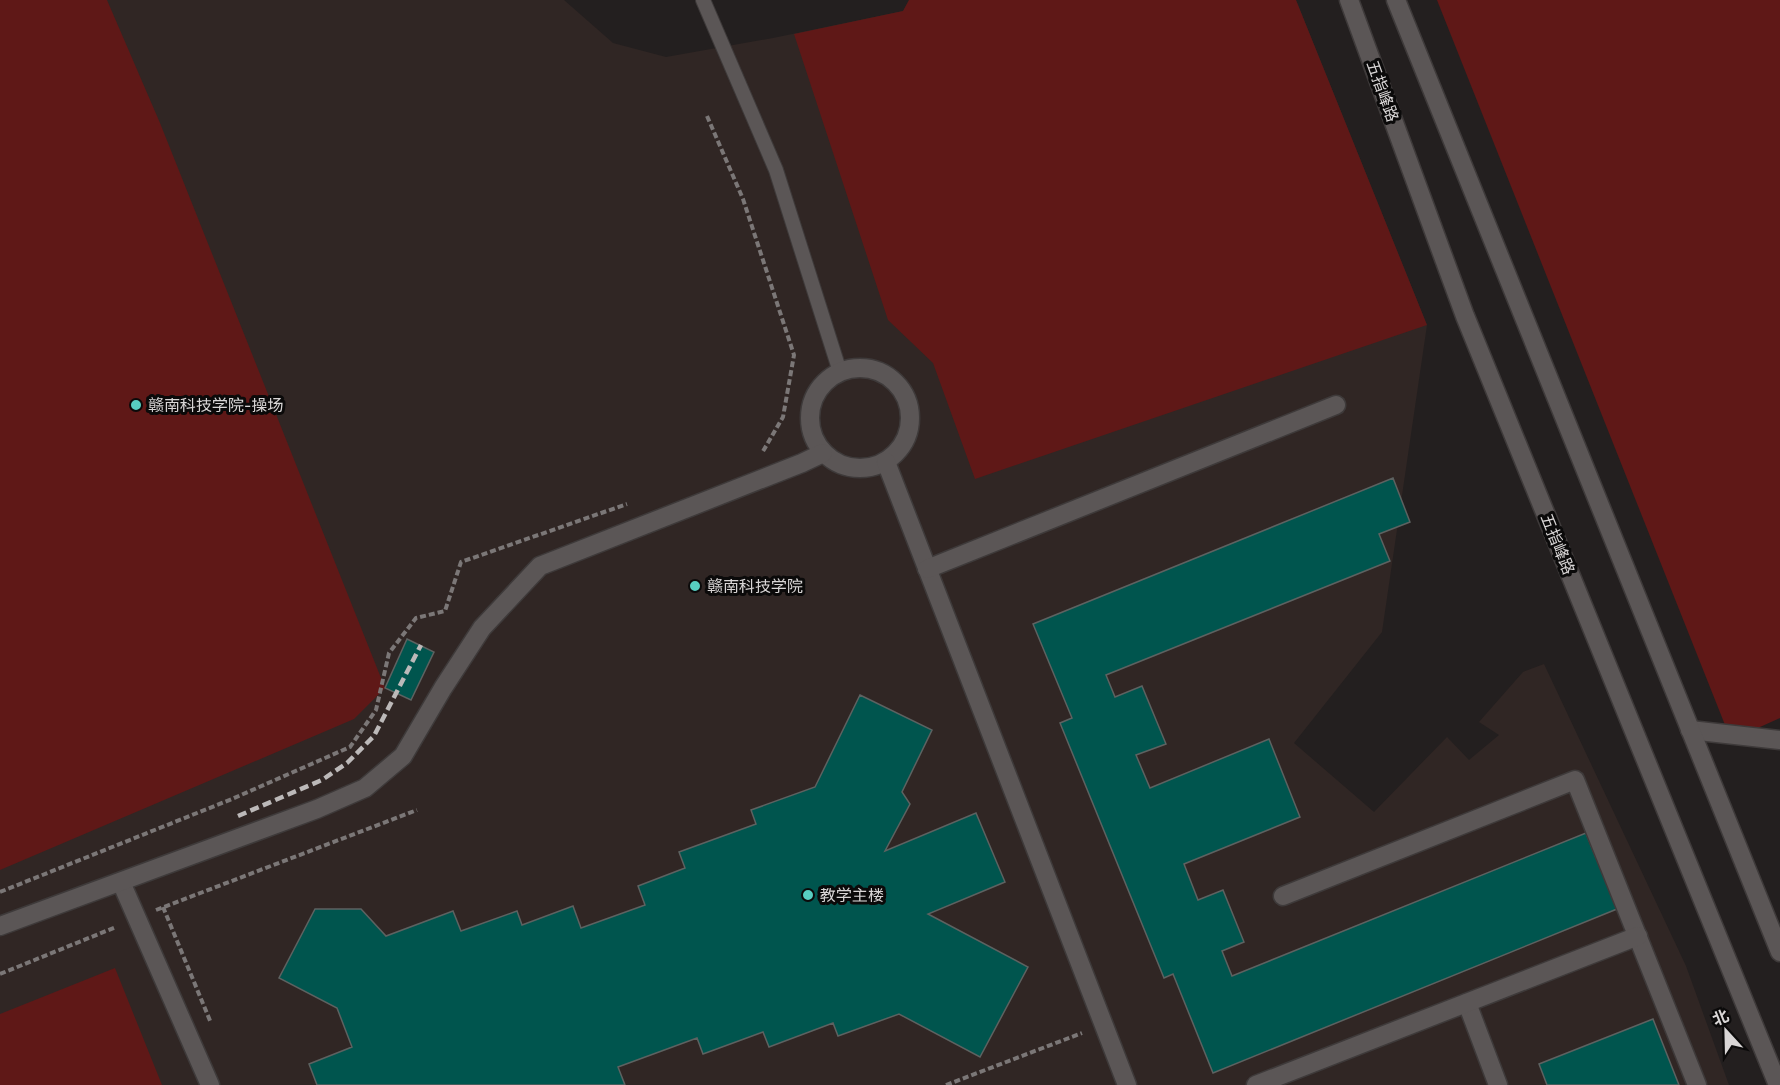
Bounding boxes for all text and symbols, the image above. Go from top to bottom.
street label: 五指峰路 [1363,58,1403,124]
place label: 赣南科技学院-操场 [148,395,283,415]
marker: 赣南科技学院-操场 [129,398,143,412]
street label: 五指峰路 [1537,511,1579,577]
place label: 赣南科技学院 [707,576,803,596]
marker: 赣南科技学院 [688,579,702,593]
place label: 教学主楼 [820,885,884,905]
marker: 教学主楼 [801,888,815,902]
north arrow [1696,1001,1756,1061]
text: 北 [1709,1005,1732,1029]

